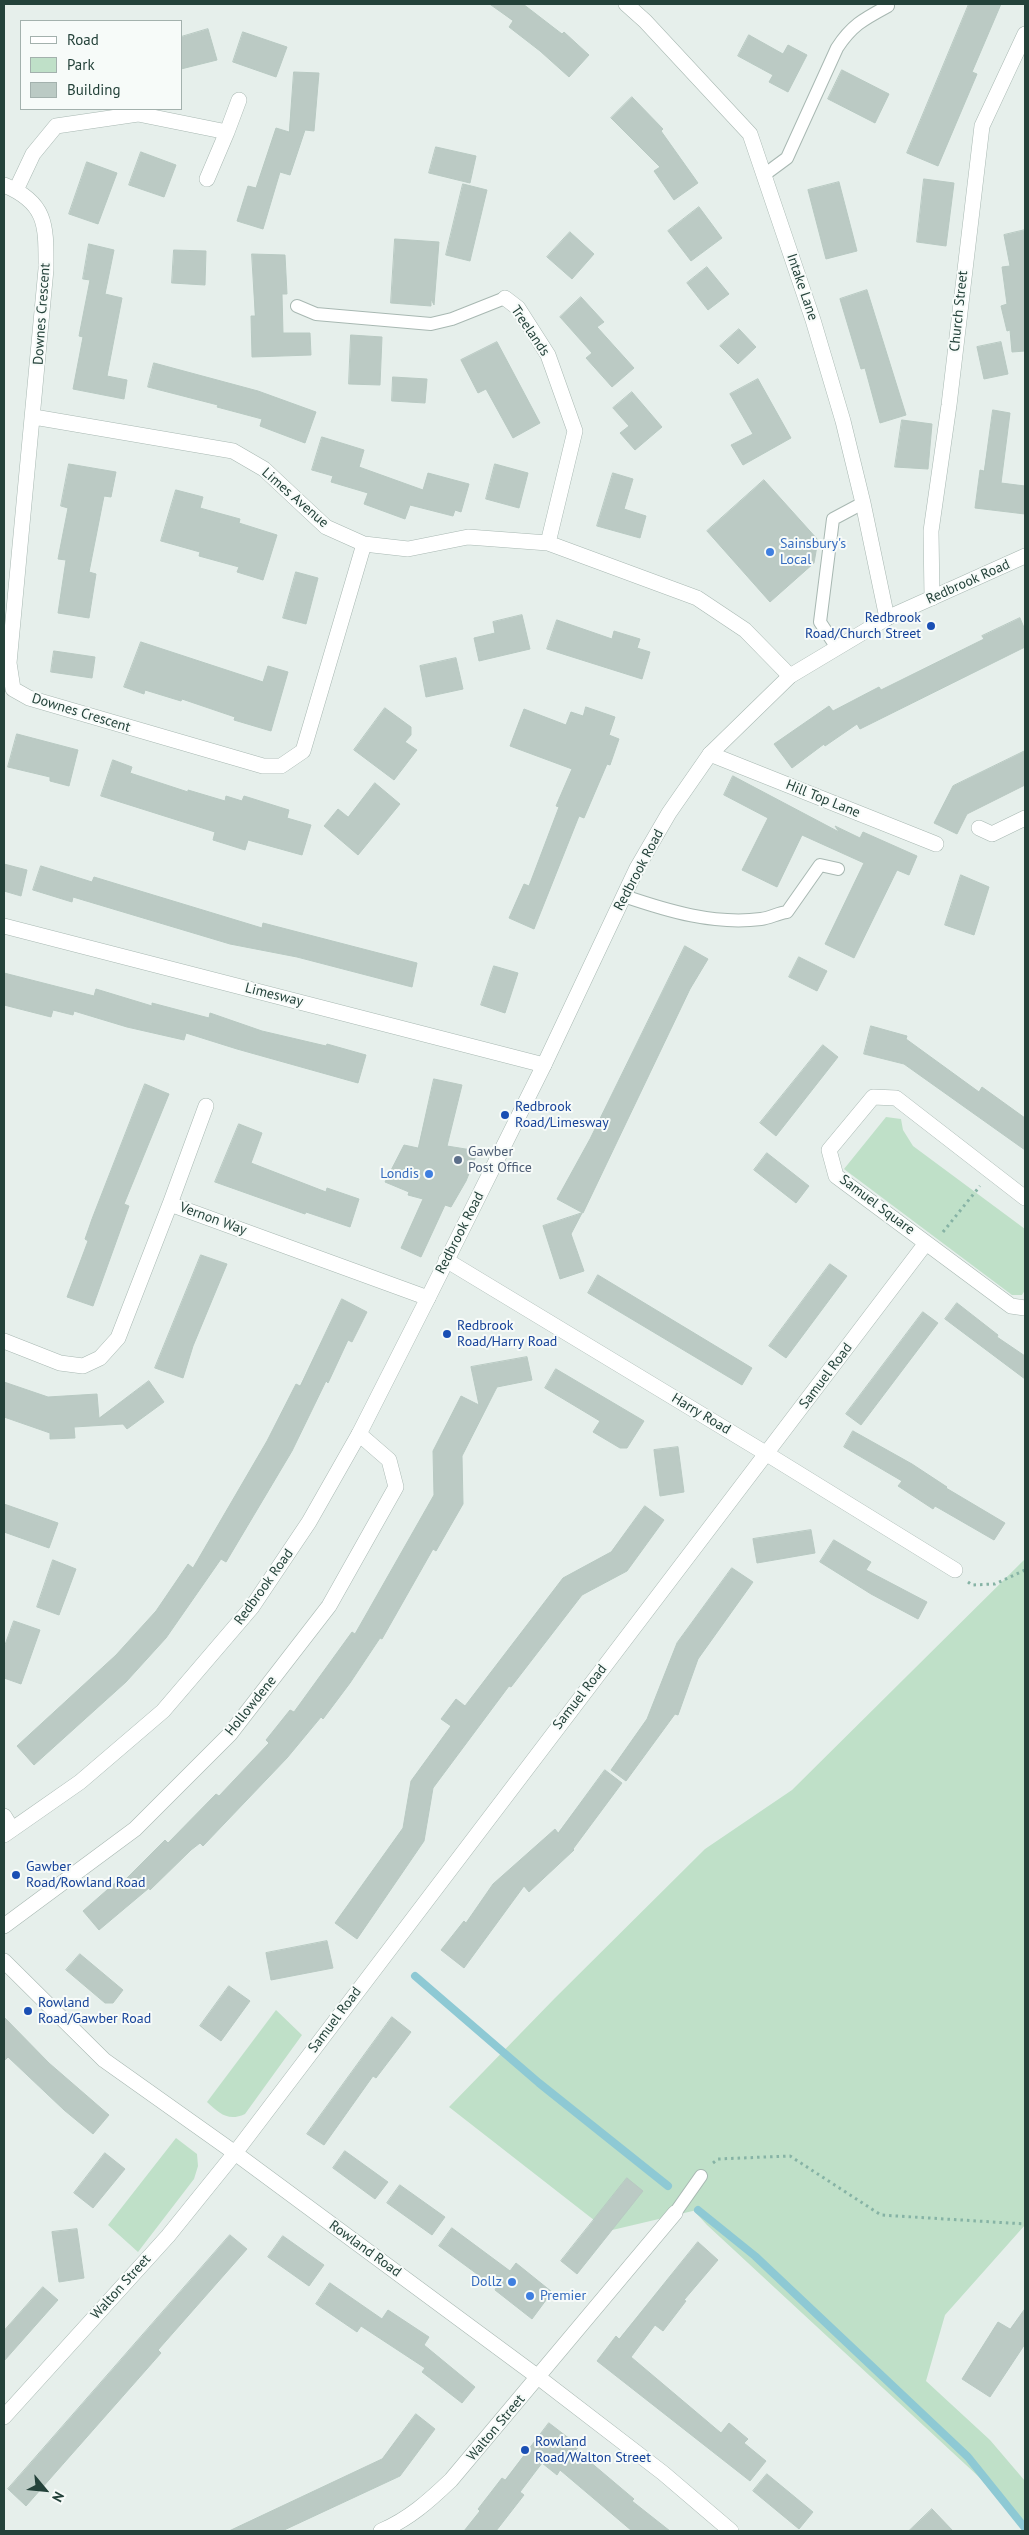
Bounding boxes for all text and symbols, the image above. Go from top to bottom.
legend [20,20,182,110]
text: Road [67,30,99,49]
text: Park [67,55,95,74]
text: Building [67,80,121,99]
street label: Intake Lane [783,251,821,323]
street label: Downes Crescent [30,262,54,366]
street label: Church Street [946,270,972,352]
street label: Treelands [507,303,553,359]
street label: Limes Avenue [258,464,332,532]
place label: Sainsbury's Local [780,536,846,568]
marker: Sainsbury's Local [764,546,776,558]
street label: Redbrook Road [924,556,1012,608]
place label: Redbrook Road/Church Street [805,610,921,642]
marker: Redbrook Road/Church Street [925,620,937,632]
street label: Downes Crescent [30,690,132,736]
street label: Hill Top Lane [783,777,863,821]
street label: Redbrook Road [611,826,667,914]
street label: Limesway [243,980,305,1010]
place label: Redbrook Road/Limesway [515,1099,609,1132]
marker: Redbrook Road/Limesway [499,1109,511,1121]
place label: Gawber Post Office [468,1144,532,1176]
marker: Gawber Post Office [452,1154,464,1166]
place label: Londis [380,1166,419,1182]
marker: Londis [423,1168,435,1180]
street label: Samuel Square [836,1171,918,1239]
street label: Redbrook Road [432,1189,488,1277]
street label: Vernon Way [177,1199,249,1239]
place label: Redbrook Road/Harry Road [457,1318,557,1350]
marker: Redbrook Road/Harry Road [441,1328,453,1340]
street label: Samuel Road [796,1340,856,1412]
street label: Harry Road [668,1390,734,1438]
street label: Redbrook Road [231,1546,297,1628]
street label: Samuel Road [549,1661,611,1733]
street label: Hollowdene [222,1673,280,1739]
place label: Gawber Road/Rowland Road [26,1859,145,1891]
marker: Gawber Road/Rowland Road [10,1869,22,1881]
street label: Samuel Road [305,1984,365,2056]
place label: Rowland Road/Gawber Road [38,1995,151,2028]
marker: Rowland Road/Gawber Road [22,2005,34,2017]
street label: Rowland Road [326,2217,404,2281]
street label: Walton Street [88,2251,154,2323]
place label: Dollz [471,2274,502,2290]
marker: Dollz [506,2276,518,2288]
place label: Premier [540,2288,586,2304]
marker: Premier [524,2290,536,2302]
street label: Walton Street [463,2391,529,2465]
place label: Rowland Road/Walton Street [535,2434,651,2466]
marker: Rowland Road/Walton Street [519,2444,531,2456]
north arrow [20,2465,70,2515]
text: N [48,2489,68,2505]

